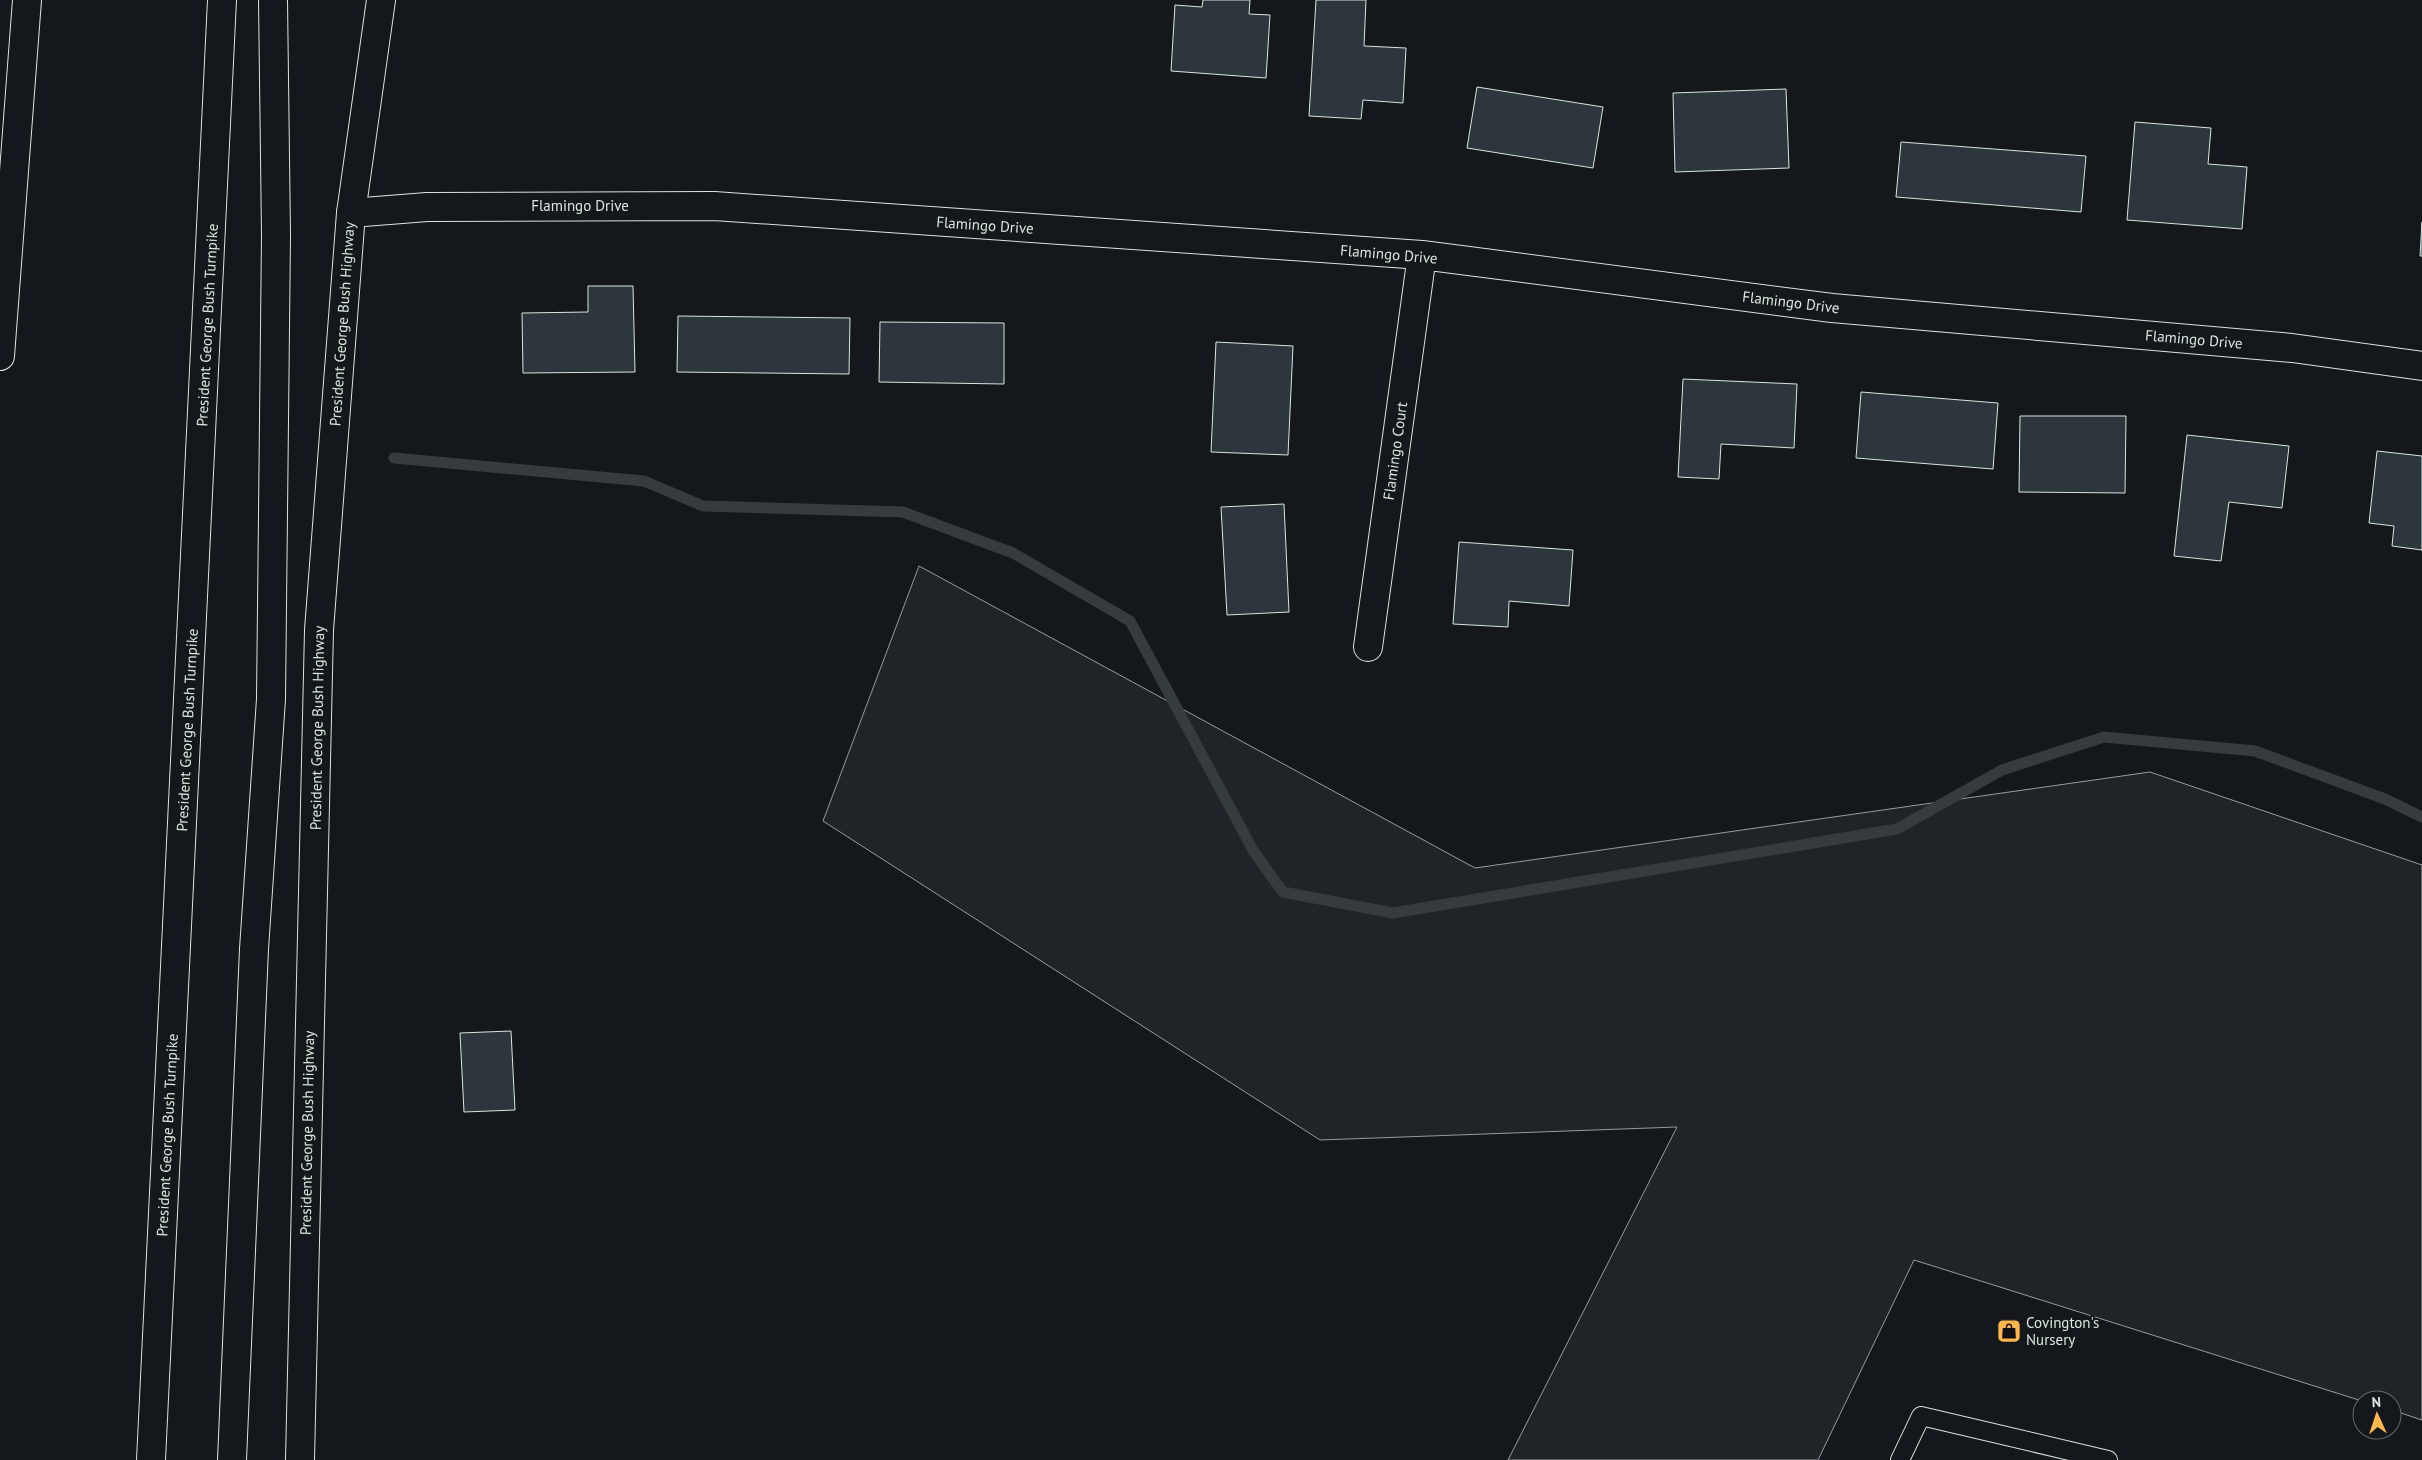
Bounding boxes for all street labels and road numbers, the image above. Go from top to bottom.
street label: Flamingo Drive [531,196,629,215]
street label: Flamingo Drive [936,212,1034,238]
street label: President George Bush Highway [325,221,359,427]
street label: President George Bush Turnpike [192,223,222,427]
street label: Flamingo Drive [1340,240,1438,268]
street label: Flamingo Drive [1741,287,1841,317]
street label: Flamingo Drive [2145,325,2243,353]
street label: Flamingo Court [1379,401,1411,501]
street label: President George Bush Highway [306,626,328,830]
street label: President George Bush Turnpike [172,628,202,832]
street label: President George Bush Highway [296,1031,318,1235]
street label: President George Bush Turnpike [152,1033,182,1237]

